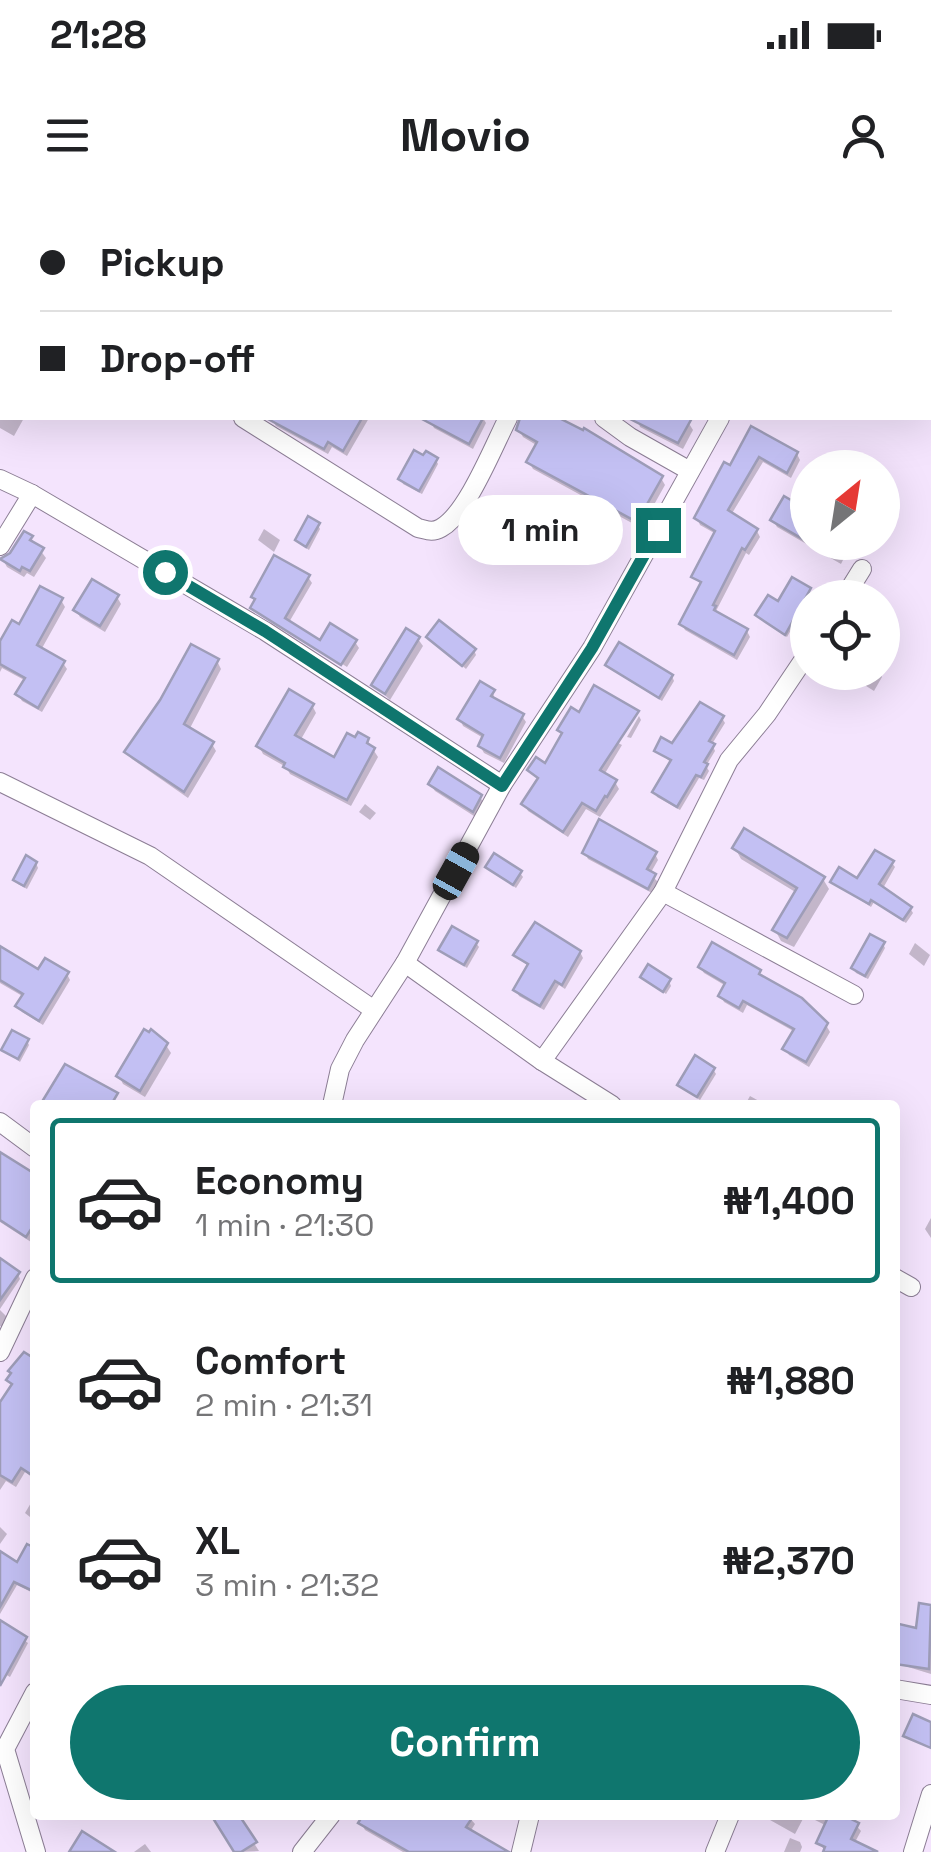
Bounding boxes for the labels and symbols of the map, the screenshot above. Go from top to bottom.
north arrow [790,450,900,560]
callout: 1 min [458,495,623,565]
route end [636,508,681,553]
route start [143,550,188,595]
car [428,837,484,905]

